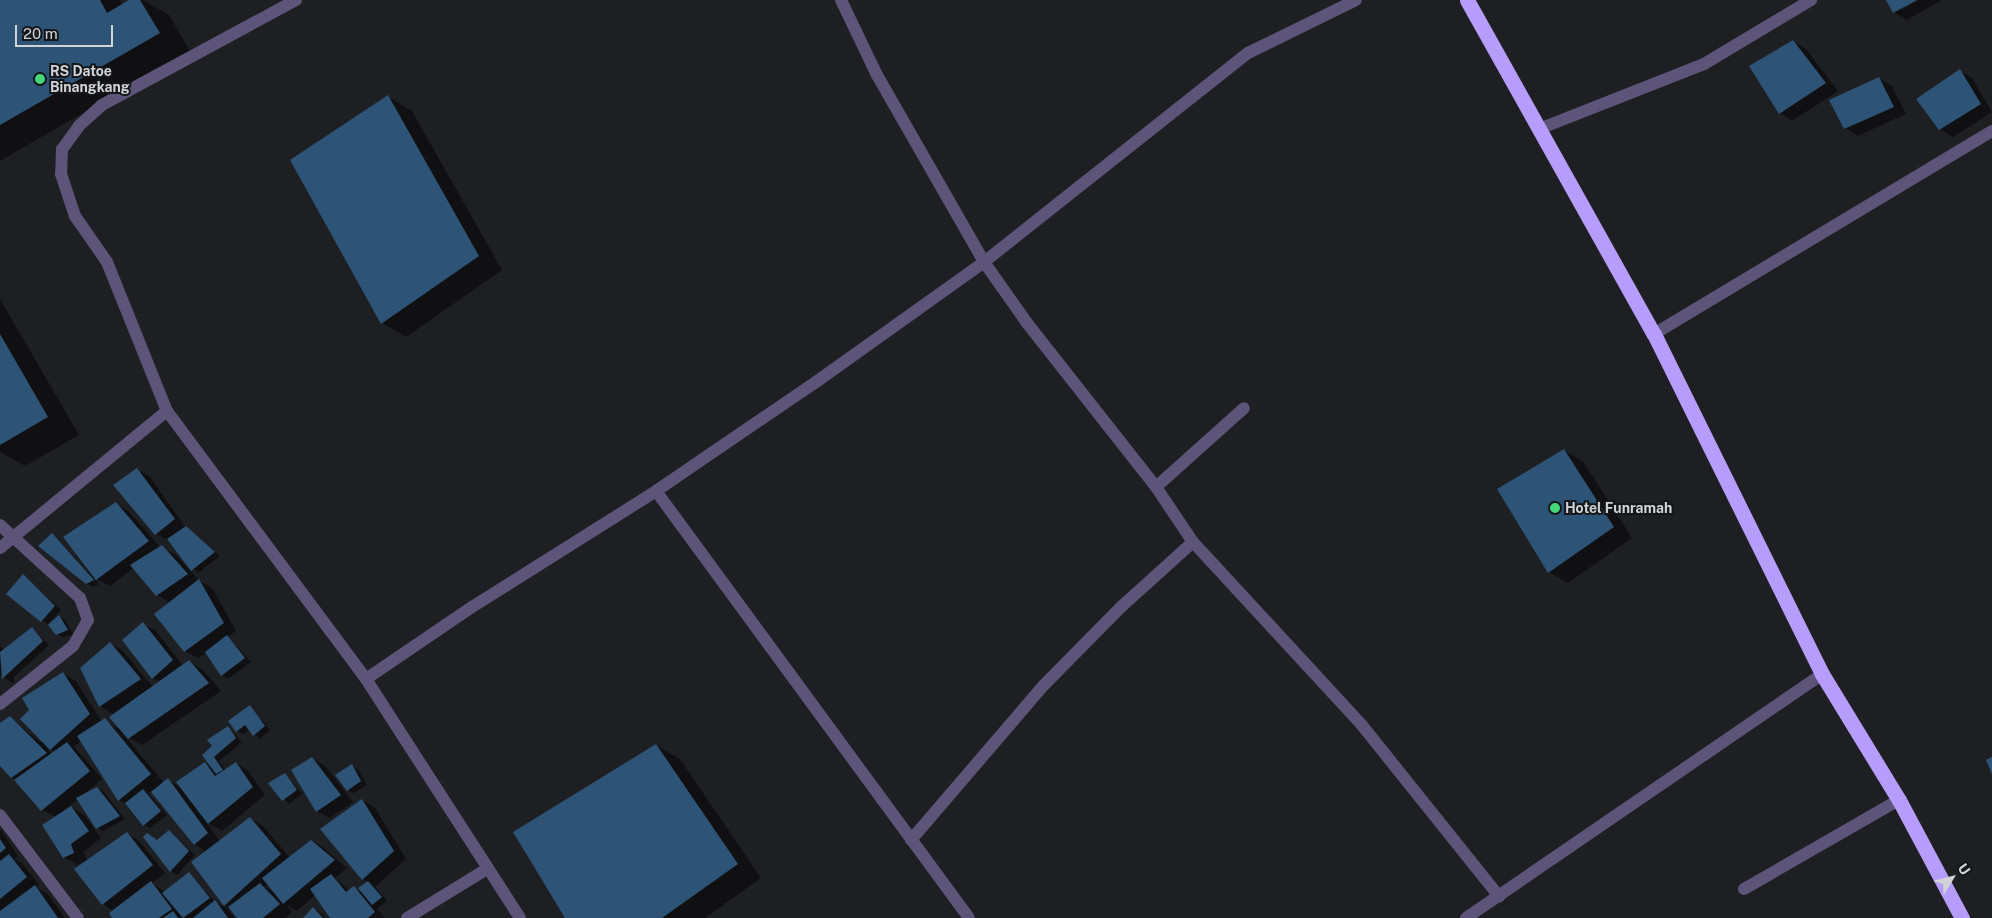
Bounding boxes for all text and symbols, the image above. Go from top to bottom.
scale bar [18,15,115,47]
text: 20 m [23,25,58,42]
place label: RS Datoe Binangkang [50,63,130,95]
marker: RS Datoe Binangkang [34,73,46,85]
place label: Hotel Funramah [1565,500,1672,516]
marker: Hotel Funramah [1549,502,1561,514]
north arrow [1927,853,1977,903]
text: U [1955,860,1974,878]

